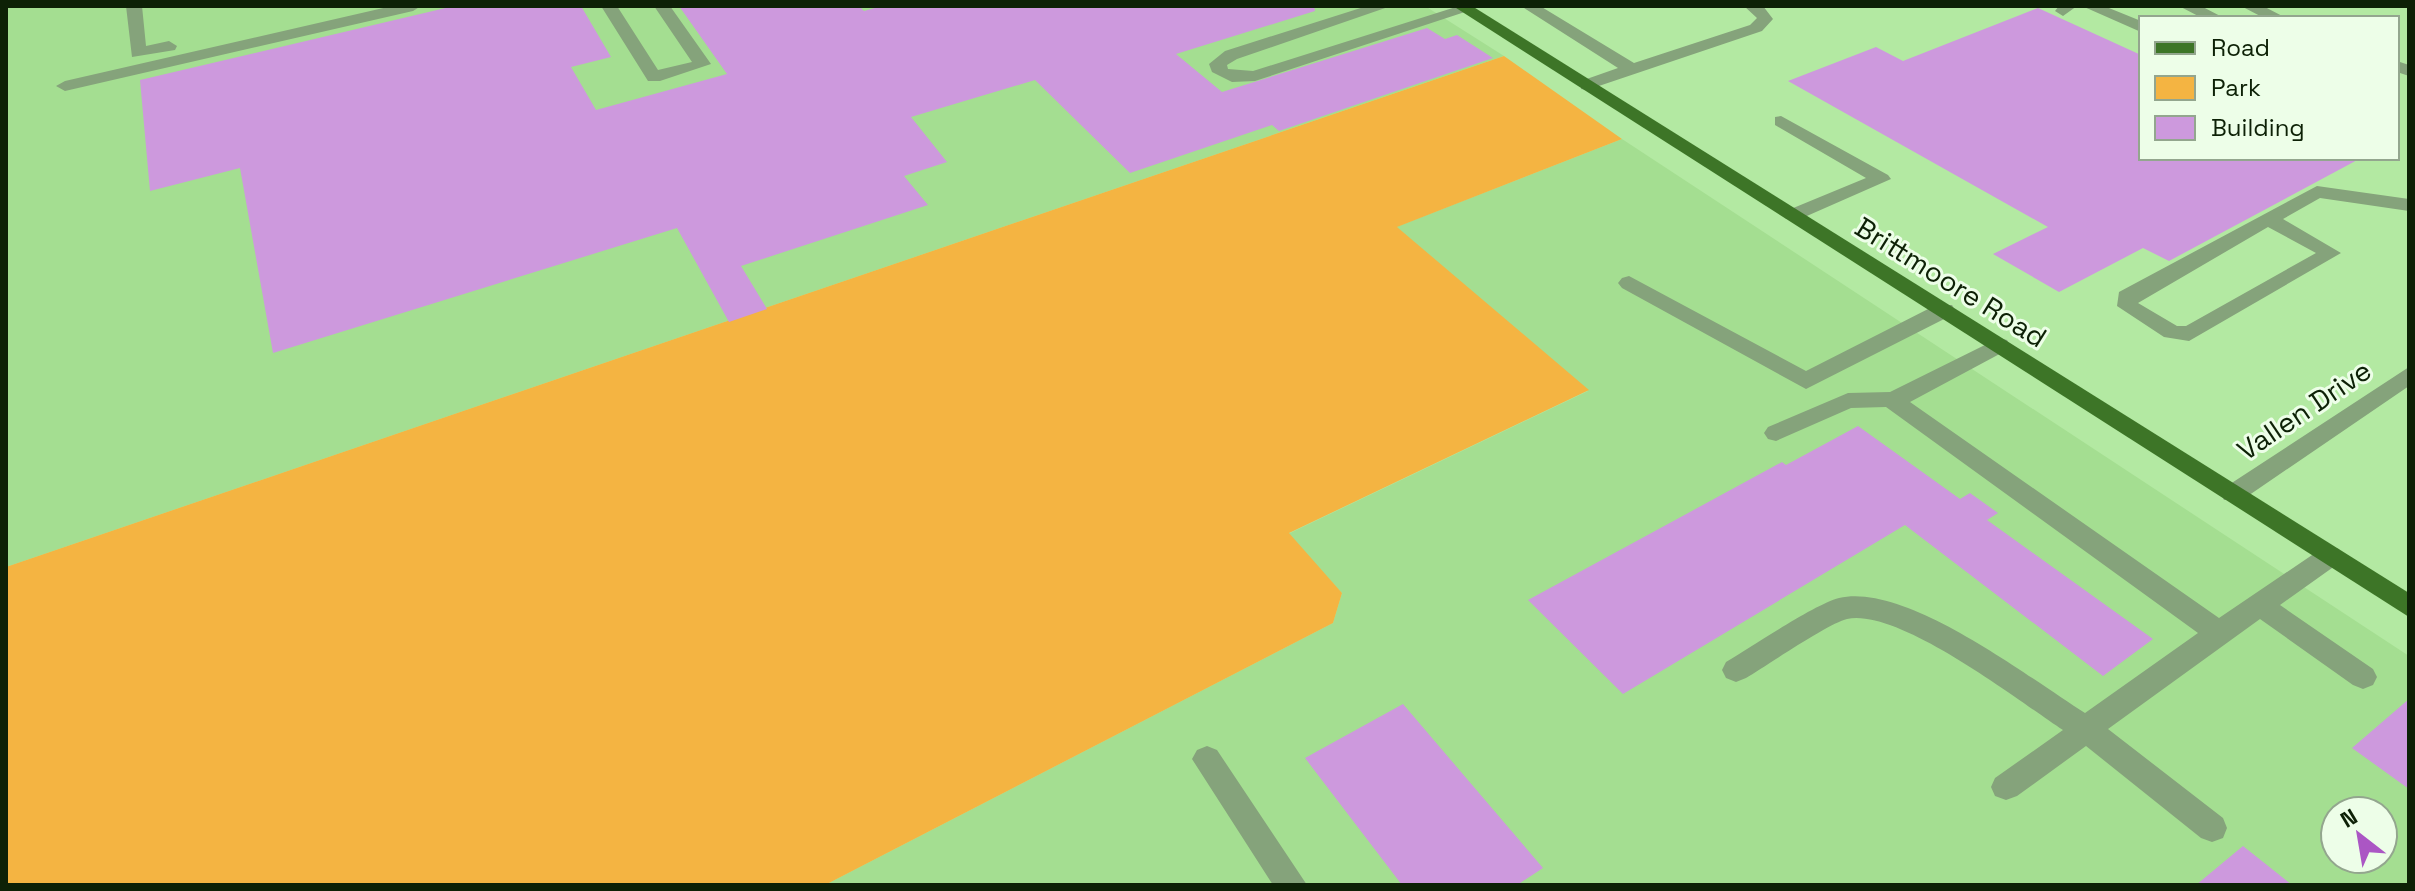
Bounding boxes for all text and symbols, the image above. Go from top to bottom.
legend [2139,16,2399,160]
text: Road [2211,32,2270,63]
text: Park [2211,72,2261,103]
text: Building [2211,112,2305,143]
street label: Brittmoore Road [1849,209,2053,355]
street label: Vallen Drive [2230,352,2378,468]
north arrow [2319,795,2399,875]
text: N [2335,802,2362,834]

